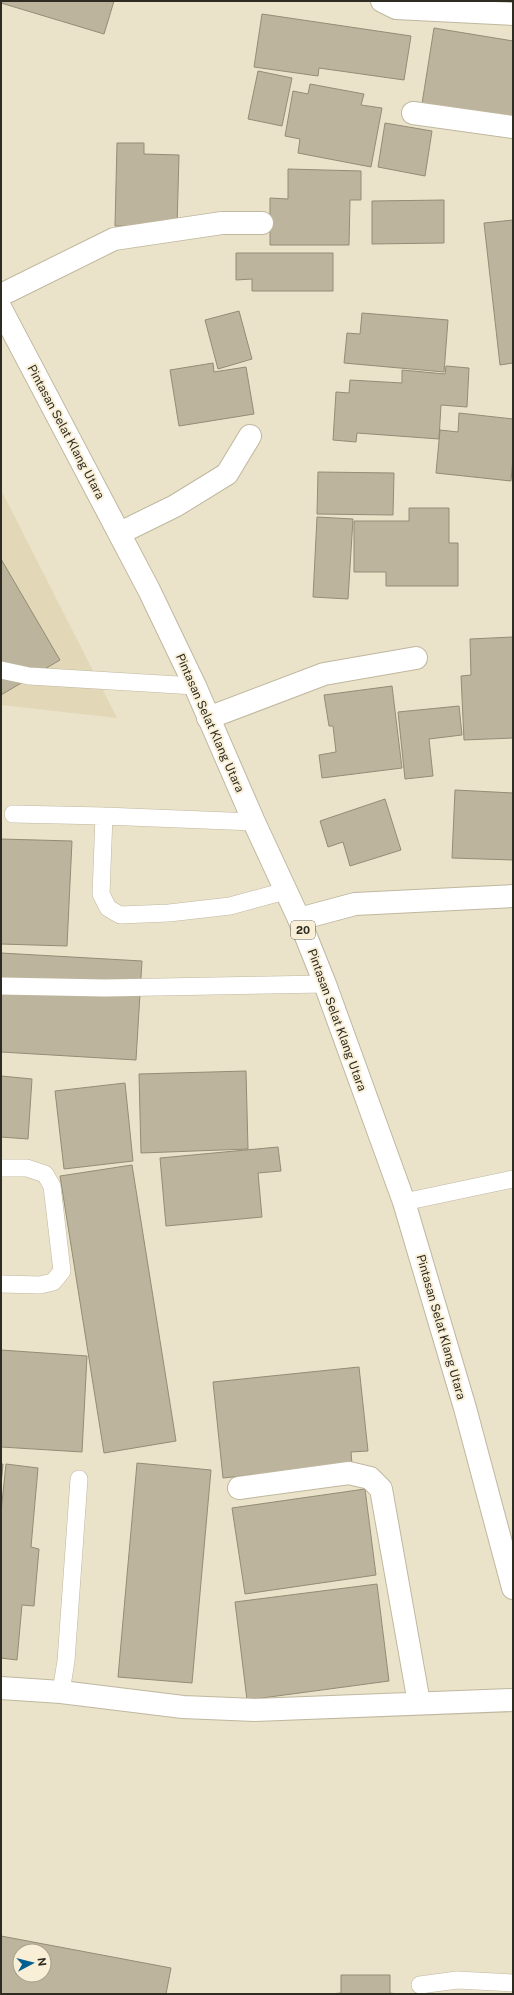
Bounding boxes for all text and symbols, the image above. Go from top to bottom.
street label: Pintasan Selat Klang Utara [25,362,107,502]
street label: Pintasan Selat Klang Utara [173,652,247,794]
road number: 20 [291,921,315,939]
street label: Pintasan Selat Klang Utara [305,947,369,1093]
street label: Pintasan Selat Klang Utara [414,1253,468,1401]
north arrow [12,1943,52,1983]
text: N [35,1957,48,1967]

